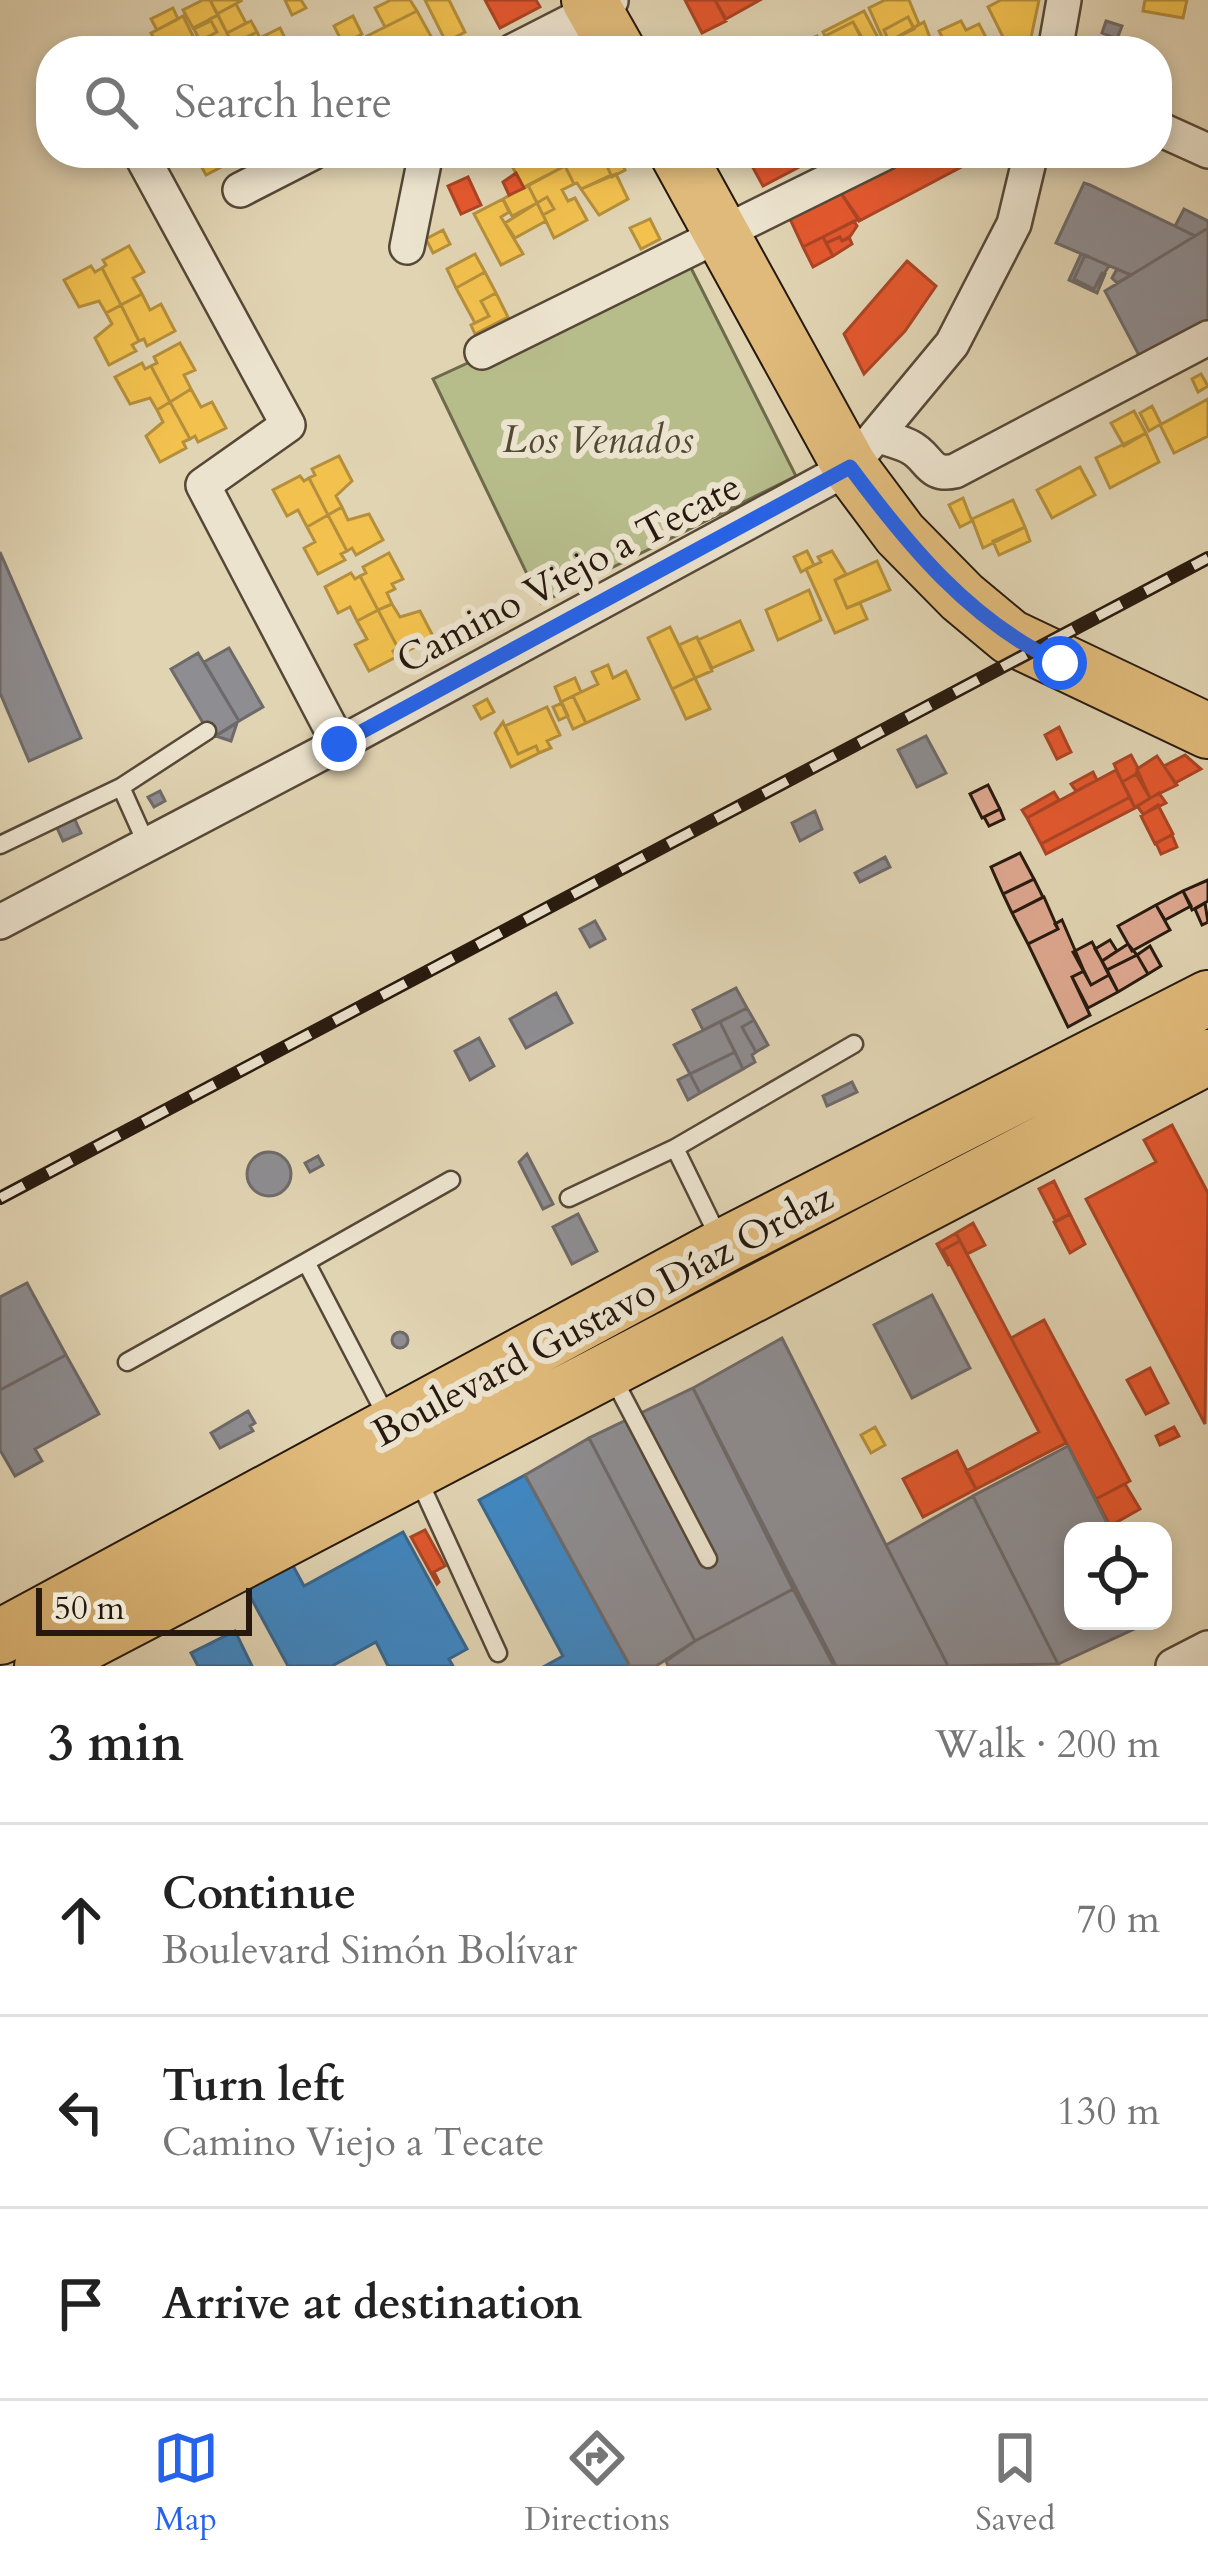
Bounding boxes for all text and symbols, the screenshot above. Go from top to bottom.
search box [36,36,1172,168]
icon: search [78,69,144,135]
text: Search here [174,72,392,133]
park label: Los Venados [502,413,694,466]
street label: Camino Viejo a Tecate [387,460,750,687]
route start [1033,636,1087,690]
route end [312,717,366,771]
street label: Boulevard Gustavo Díaz Ordaz [363,1171,842,1460]
map controls [1064,1522,1172,1630]
button: locate [1064,1522,1172,1630]
scale bar [36,1582,252,1635]
text: 50 m [54,1586,125,1631]
text: 3 min [48,1709,184,1779]
text: Walk · 200 m [935,1718,1160,1771]
text: Continue [162,1863,356,1924]
icon: ahead [48,1887,114,1953]
text: 70 m [1077,1893,1160,1946]
text: Boulevard Simón Bolívar [162,1924,577,1977]
text: Turn left [162,2055,344,2116]
icon: left [48,2079,114,2145]
text: 130 m [1057,2085,1160,2138]
text: Camino Viejo a Tecate [162,2116,545,2169]
icon: arrive [48,2271,114,2337]
text: Arrive at destination [162,2273,582,2334]
tab: Map [153,2425,219,2542]
tab: Directions [524,2425,670,2542]
tab: Saved [975,2425,1055,2542]

